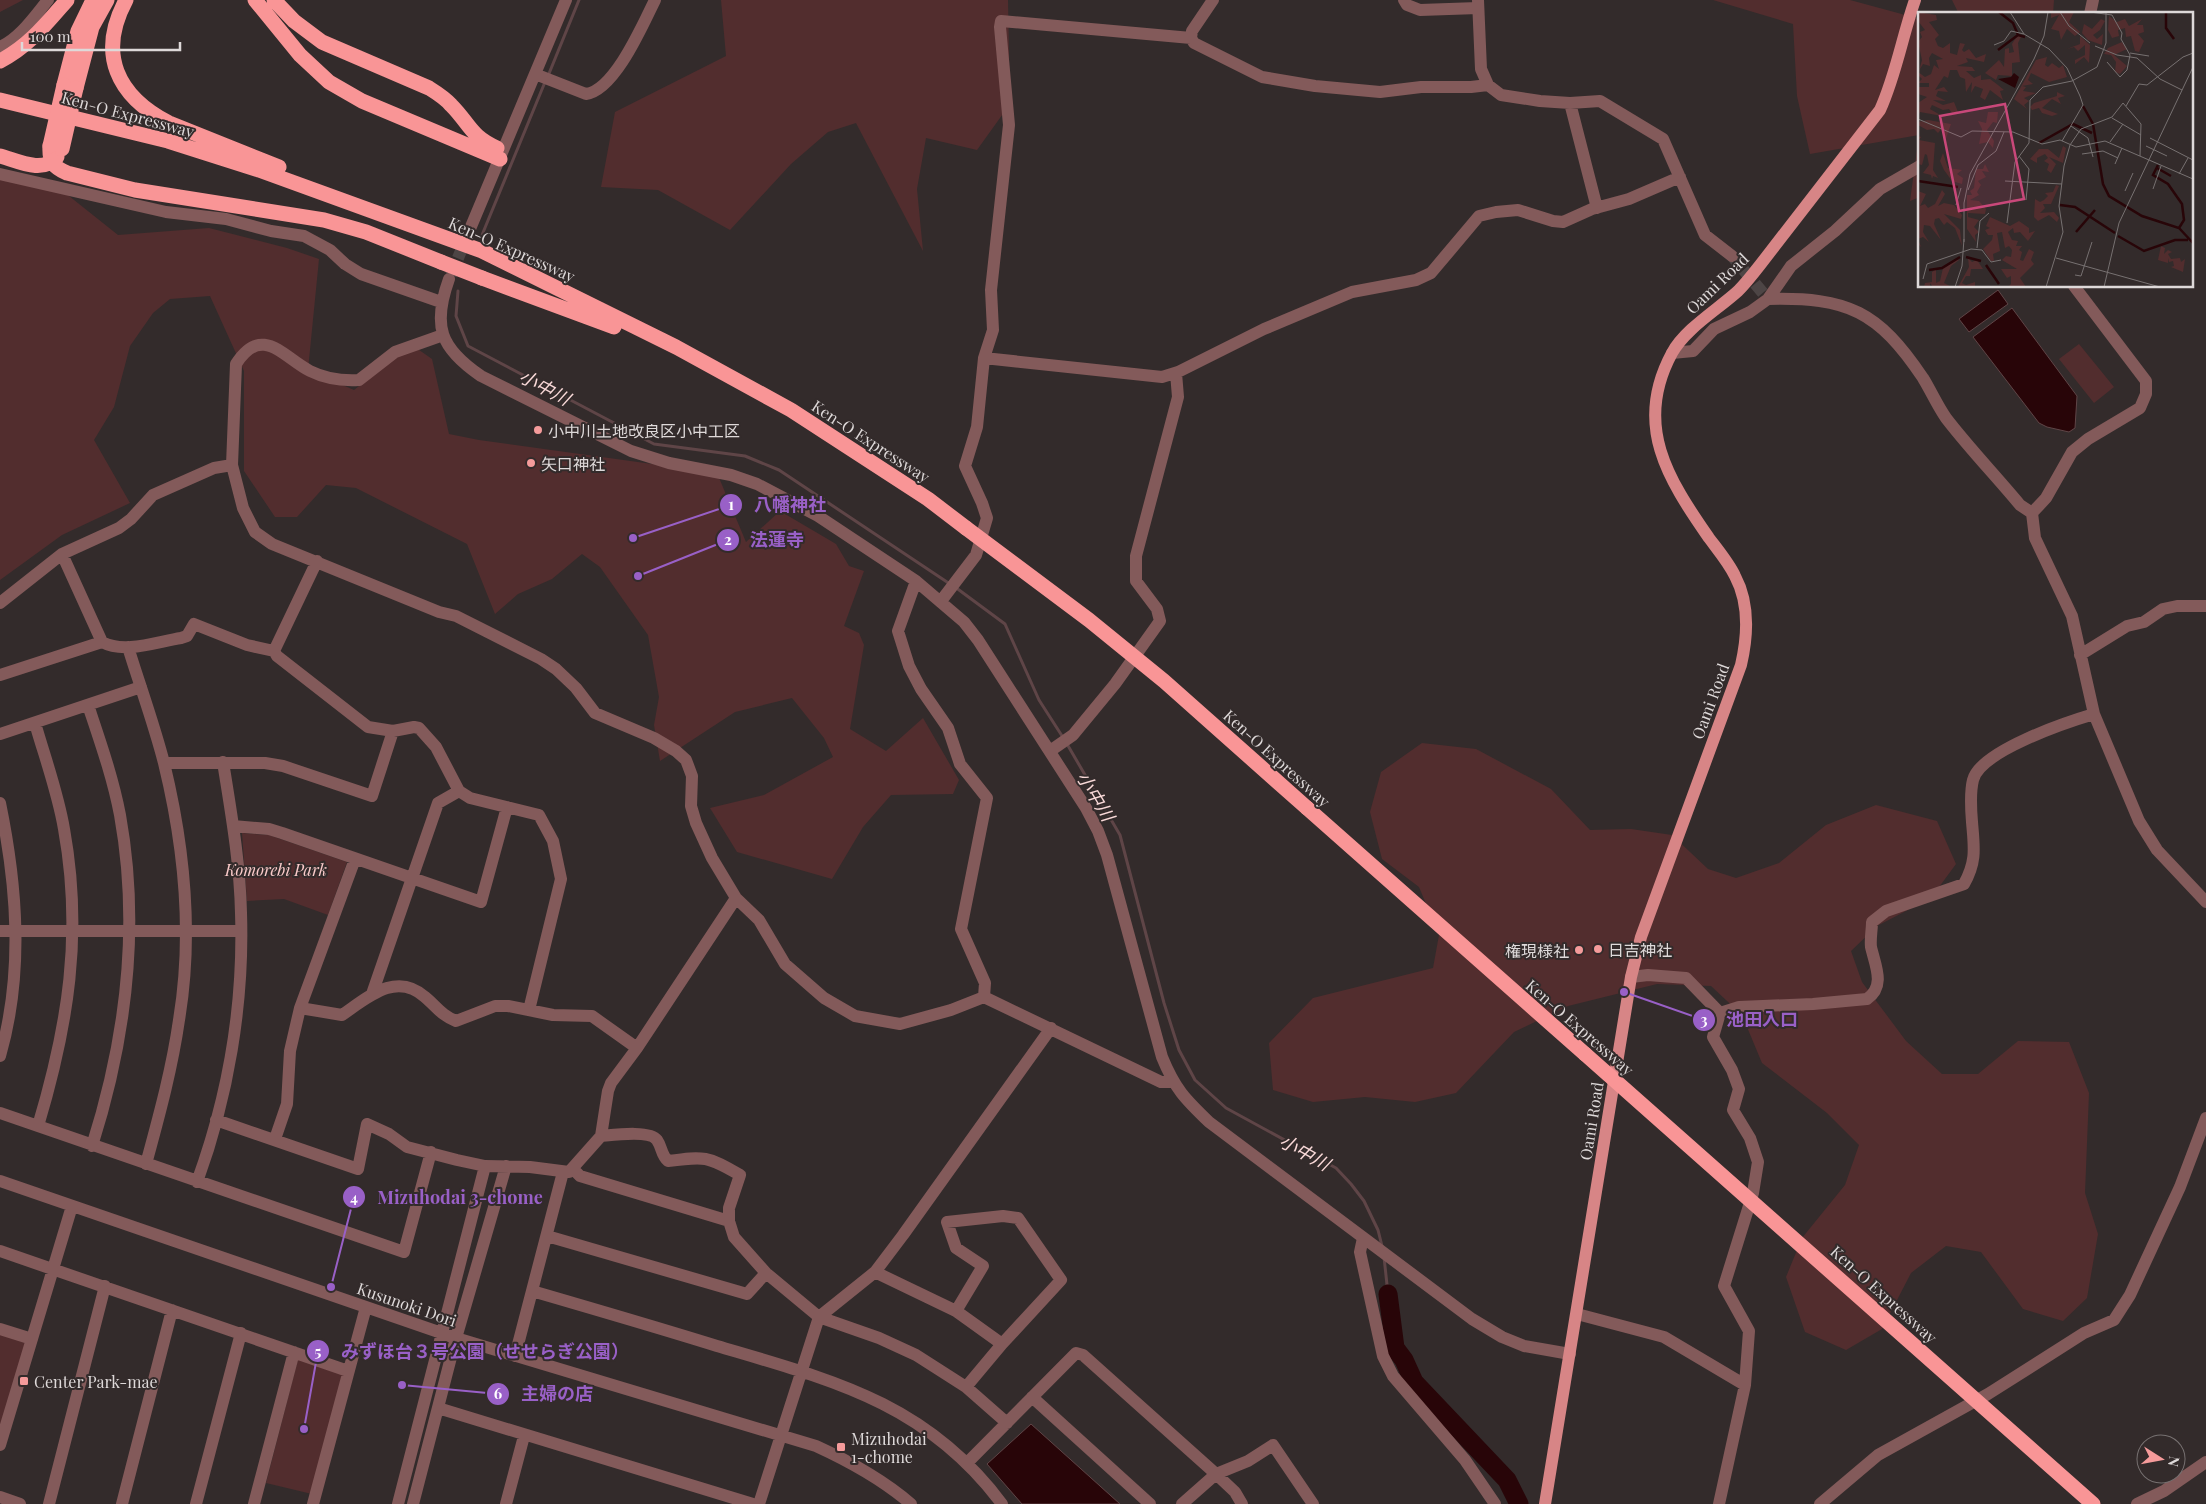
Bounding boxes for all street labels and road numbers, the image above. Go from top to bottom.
street label: Ken-O Expressway [59,86,197,142]
street label: Ken-O Expressway [445,212,579,286]
street label: Oami Road [1681,248,1753,318]
street label: Ken-O Expressway [808,395,934,487]
street label: Oami Road [1687,660,1733,742]
street label: Ken-O Expressway [1219,705,1335,811]
street label: Ken-O Expressway [1522,974,1638,1080]
street label: Oami Road [1574,1080,1608,1162]
street label: Ken-O Expressway [1826,1241,1942,1347]
street label: Kusunoki Dori [354,1277,460,1331]

